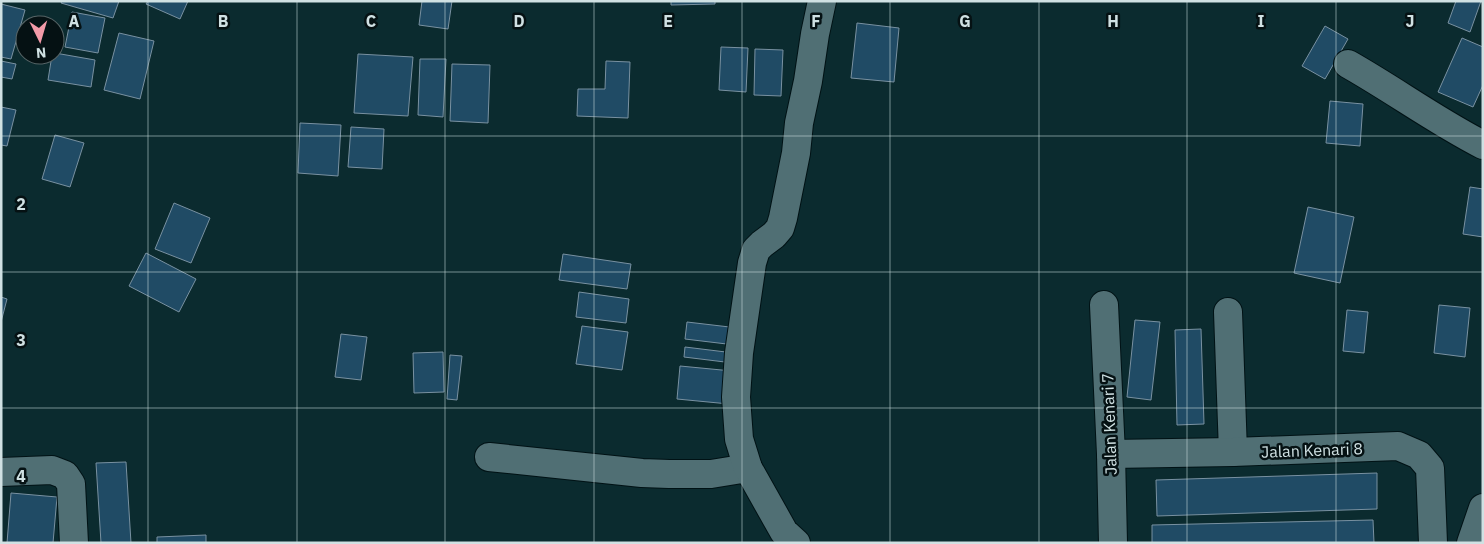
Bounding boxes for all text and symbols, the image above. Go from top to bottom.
text: A [69,11,80,31]
text: B [218,11,229,31]
text: C [366,11,376,31]
text: D [513,11,525,31]
text: E [663,11,673,31]
text: F [811,11,821,31]
text: G [959,11,971,31]
text: H [1107,11,1119,31]
text: I [1258,11,1265,31]
text: J [1406,11,1414,31]
north arrow [15,15,65,65]
text: N [35,44,47,62]
text: 2 [16,194,26,214]
text: 3 [16,330,26,350]
street label: Jalan Kenari 7 [1097,373,1121,475]
street label: Jalan Kenari 8 [1261,438,1363,462]
text: 4 [16,466,26,486]

